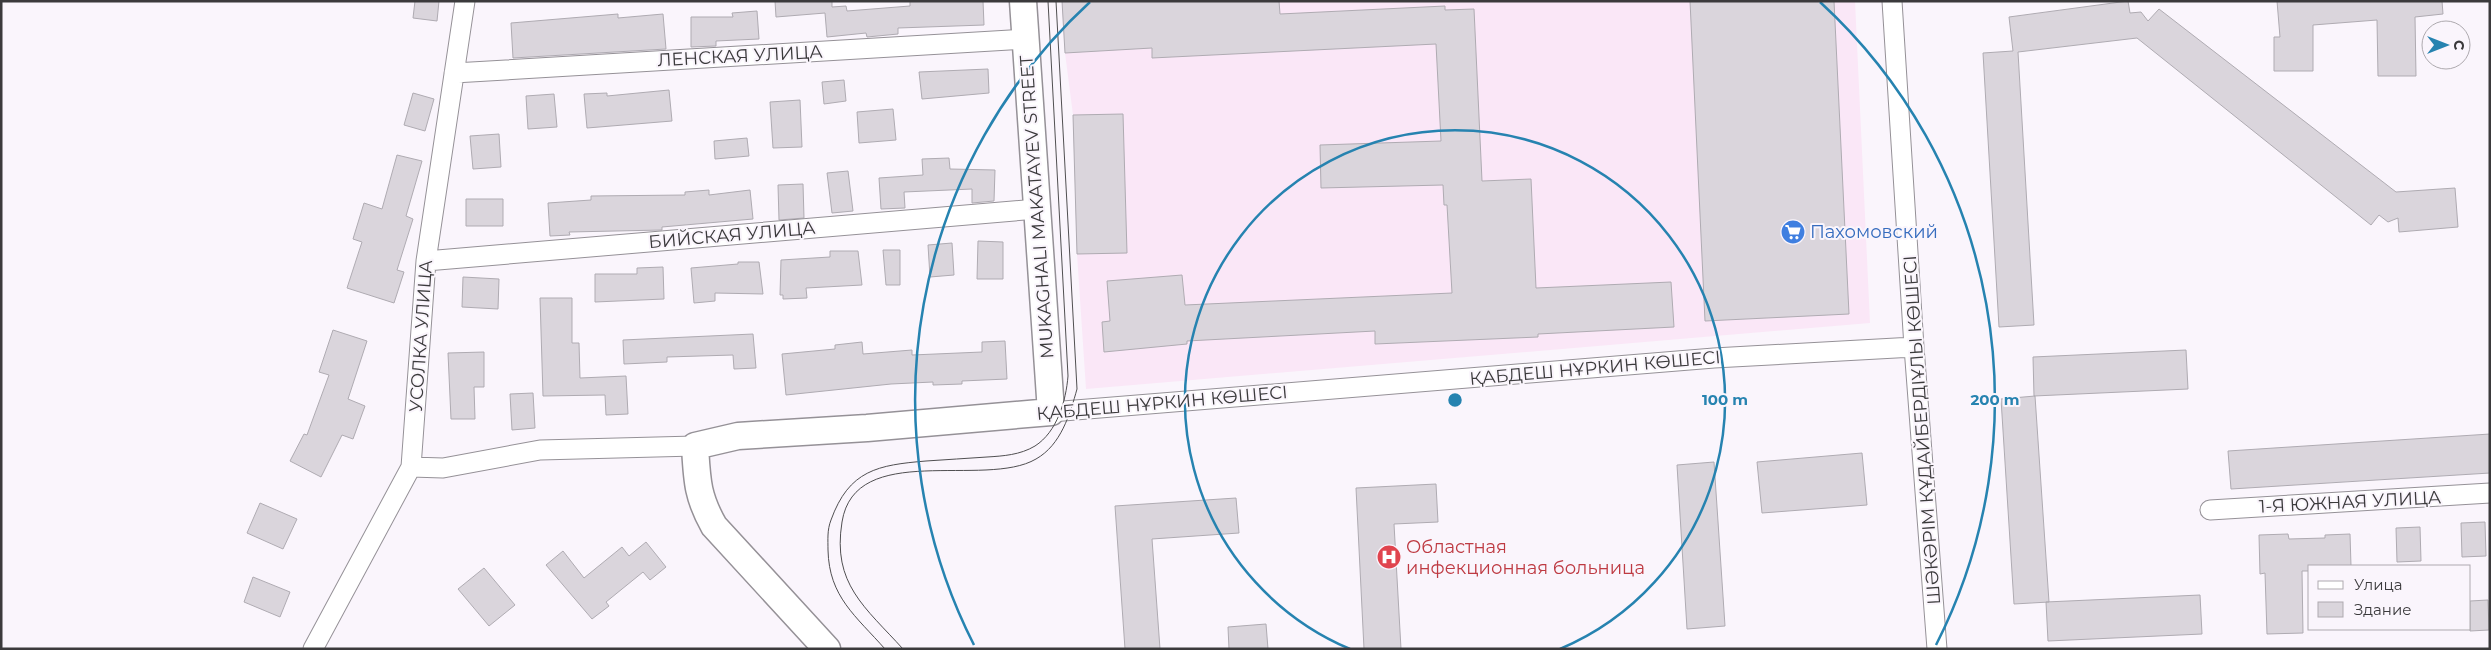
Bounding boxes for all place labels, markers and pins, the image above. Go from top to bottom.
supermarket icon: Пахомовский [1780,219,1806,245]
place label: Пахомовский [1810,221,1938,243]
centre of rings [1446,391,1464,409]
place label: Областная инфекционная больница [1406,536,1645,579]
hospital icon: Областная инфекционная больница [1376,544,1402,570]

